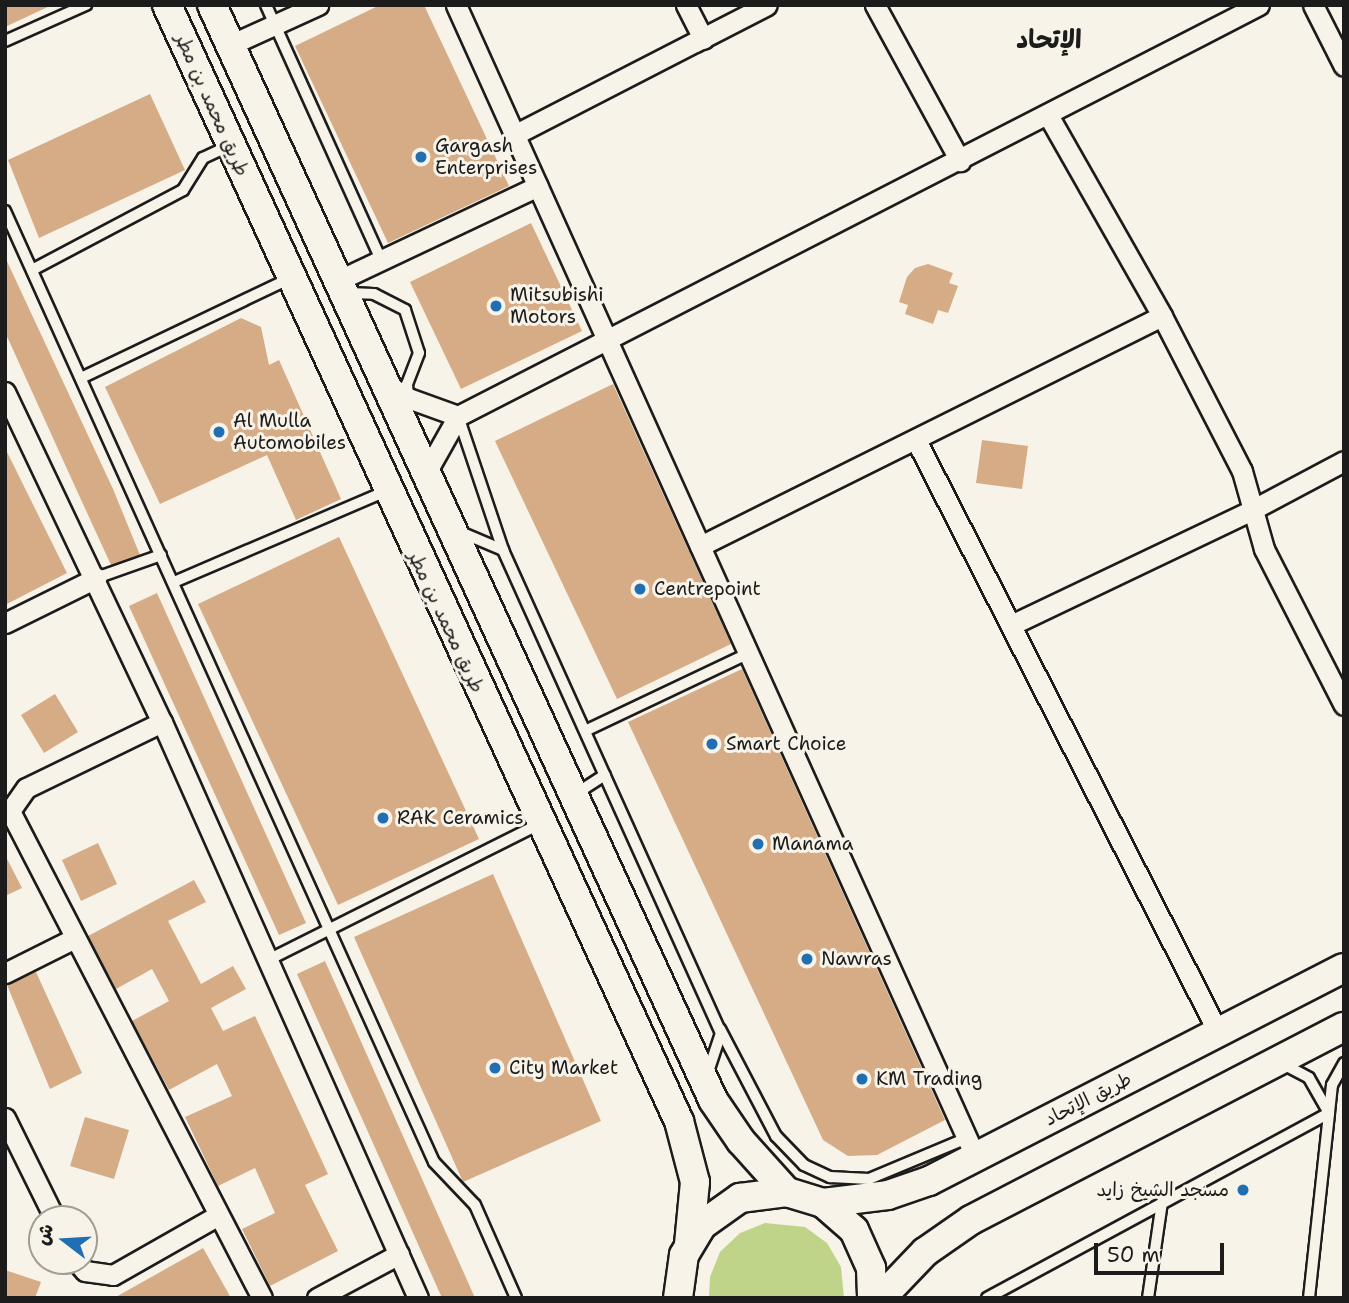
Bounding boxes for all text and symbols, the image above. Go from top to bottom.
district label: اﻹتحاد [1016,23,1082,55]
street label: طريق محمد بن مطر [170,30,254,180]
place label: Gargash Enterprises [435,135,537,179]
marker: Gargash Enterprises [413,149,429,165]
place label: Mitsubishi Motors [510,284,604,328]
marker: Mitsubishi Motors [488,298,504,314]
place label: Al Mulla Automobiles [233,410,346,454]
marker: Al Mulla Automobiles [211,424,227,440]
street label: طريق محمد بن مطر [403,548,489,696]
place label: Centrepoint [654,578,761,600]
marker: Centrepoint [632,581,648,597]
place label: Smart Choice [726,733,847,755]
marker: Smart Choice [704,736,720,752]
place label: RAK Ceramics [397,807,524,829]
marker: RAK Ceramics [375,810,391,826]
place label: Manama [772,833,854,855]
marker: Manama [750,836,766,852]
place label: Nawras [821,948,892,970]
marker: Nawras [799,951,815,967]
place label: City Market [509,1057,618,1079]
marker: City Market [487,1060,503,1076]
street label: طريق اﻹتحاد [1041,1067,1135,1131]
place label: KM Trading [876,1068,982,1090]
marker: KM Trading [854,1071,870,1087]
place label: مسجد الشيخ زايد [1096,1179,1229,1201]
marker: مسجد الشيخ زايد [1235,1182,1251,1198]
north arrow [28,1205,98,1275]
text: ش [29,1221,59,1248]
scale bar [1097,1230,1226,1274]
text: 50 m [1107,1241,1160,1269]

